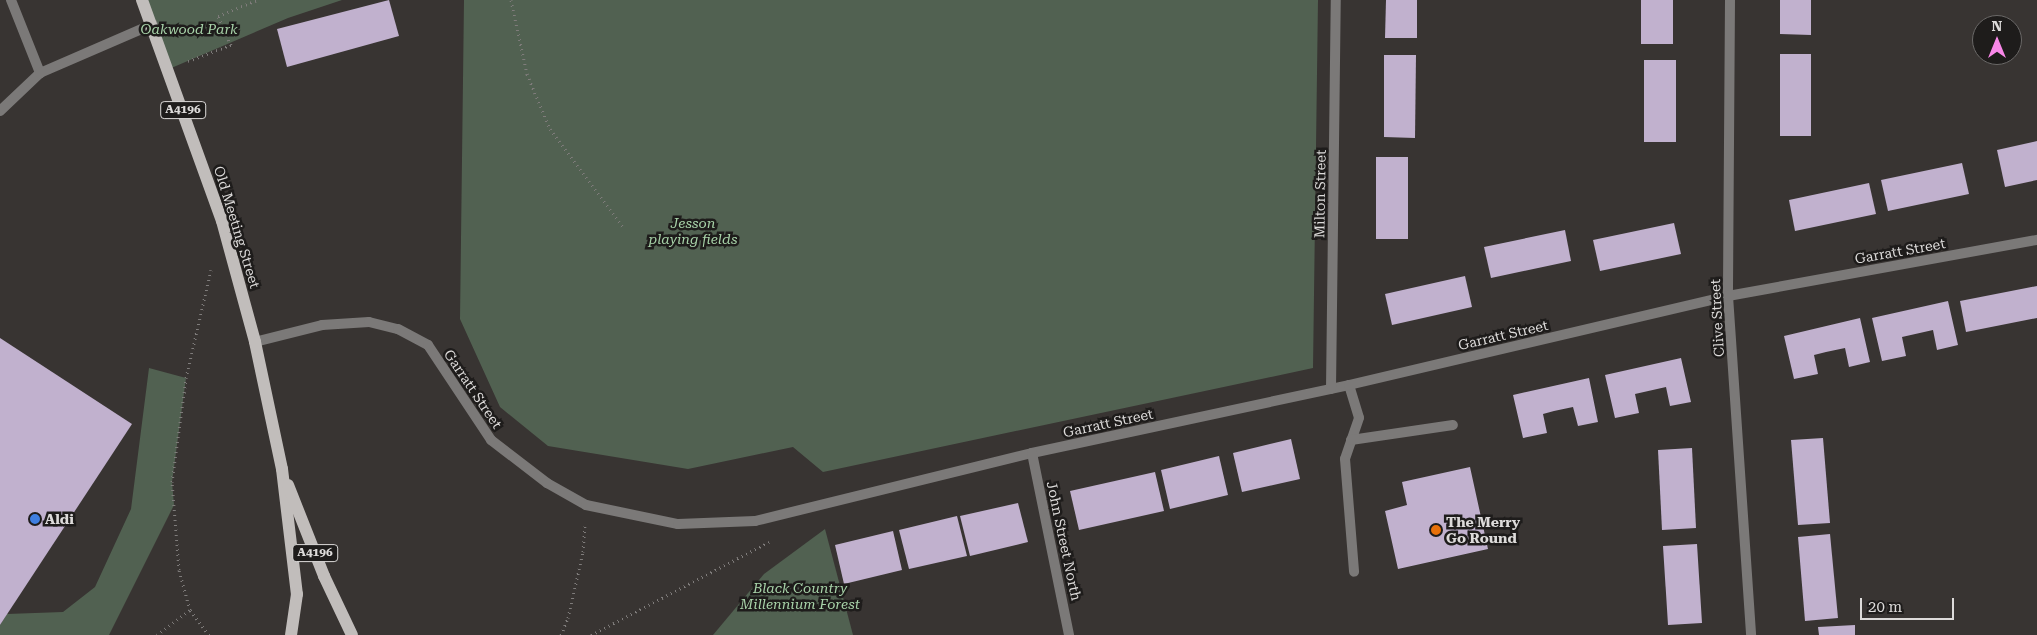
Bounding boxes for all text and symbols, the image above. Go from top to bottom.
north arrow [1972,15,2022,65]
text: N [1992,18,2002,34]
park label: Oakwood Park [140,21,238,37]
road number: A4196 [159,100,207,120]
street label: Milton Street [1311,150,1329,238]
street label: Old Meeting Street [210,164,264,290]
park label: Jesson playing fields [649,215,737,248]
street label: Garratt Street [1853,235,1947,267]
street label: Clive Street [1707,279,1727,357]
street label: Garratt Street [1456,316,1550,354]
street label: Garratt Street [440,346,506,432]
street label: Garratt Street [1061,405,1155,441]
street label: John Street North [1043,480,1085,602]
place label: Aldi [45,511,74,527]
marker: Aldi [29,513,41,525]
place label: The Merry Go Round [1446,514,1520,546]
marker: The Merry Go Round [1430,524,1442,536]
road number: A4196 [291,544,339,562]
park label: Black Country Millennium Forest [740,580,860,612]
scale bar [1862,588,1956,620]
text: 20 m [1868,598,1902,616]

